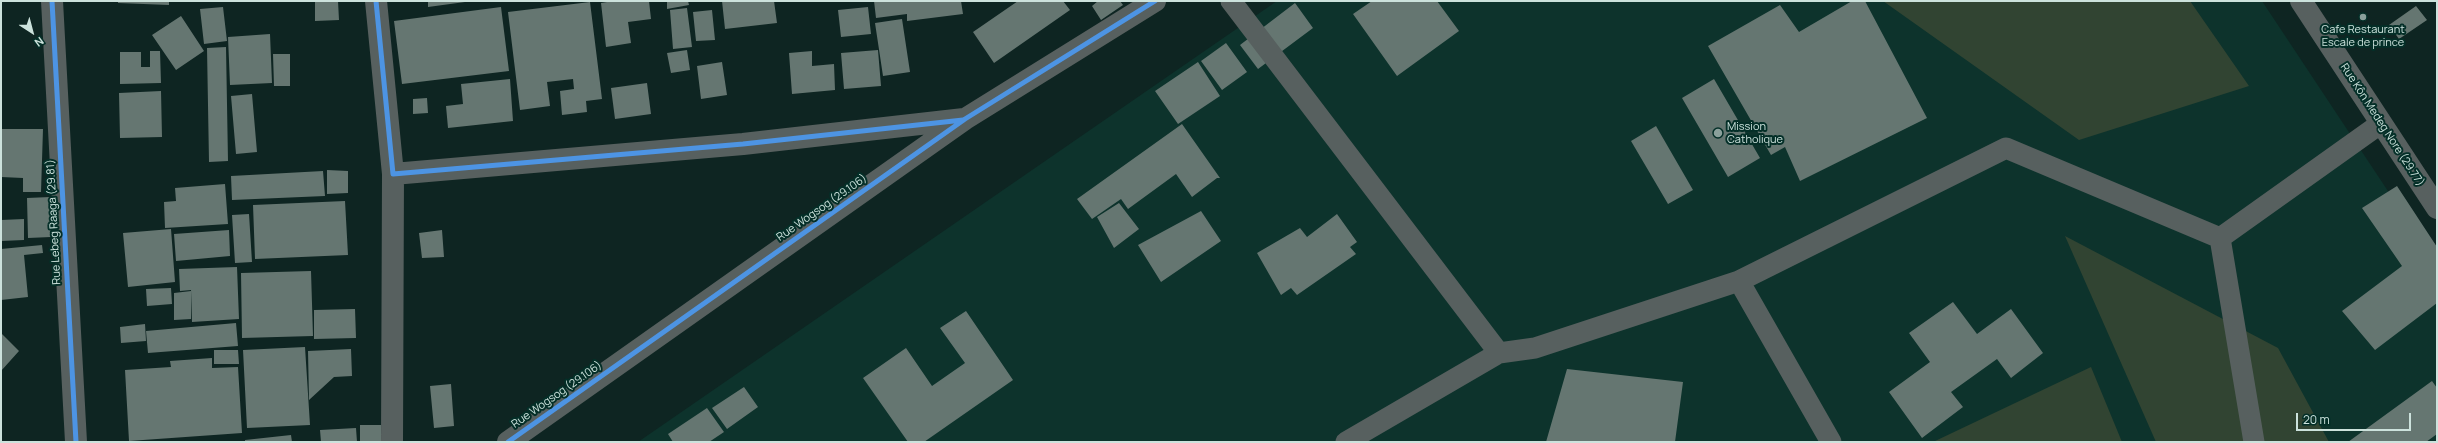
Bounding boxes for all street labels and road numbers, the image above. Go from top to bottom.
street label: Rue Kôn Medeg Nore (29.77) [2337,61,2427,189]
street label: Rue Lebeg Raaga (29.81) [44,159,64,285]
street label: Rue Wogsog (29.106) [774,172,870,244]
street label: Rue Wogsog (29.106) [509,359,605,431]

